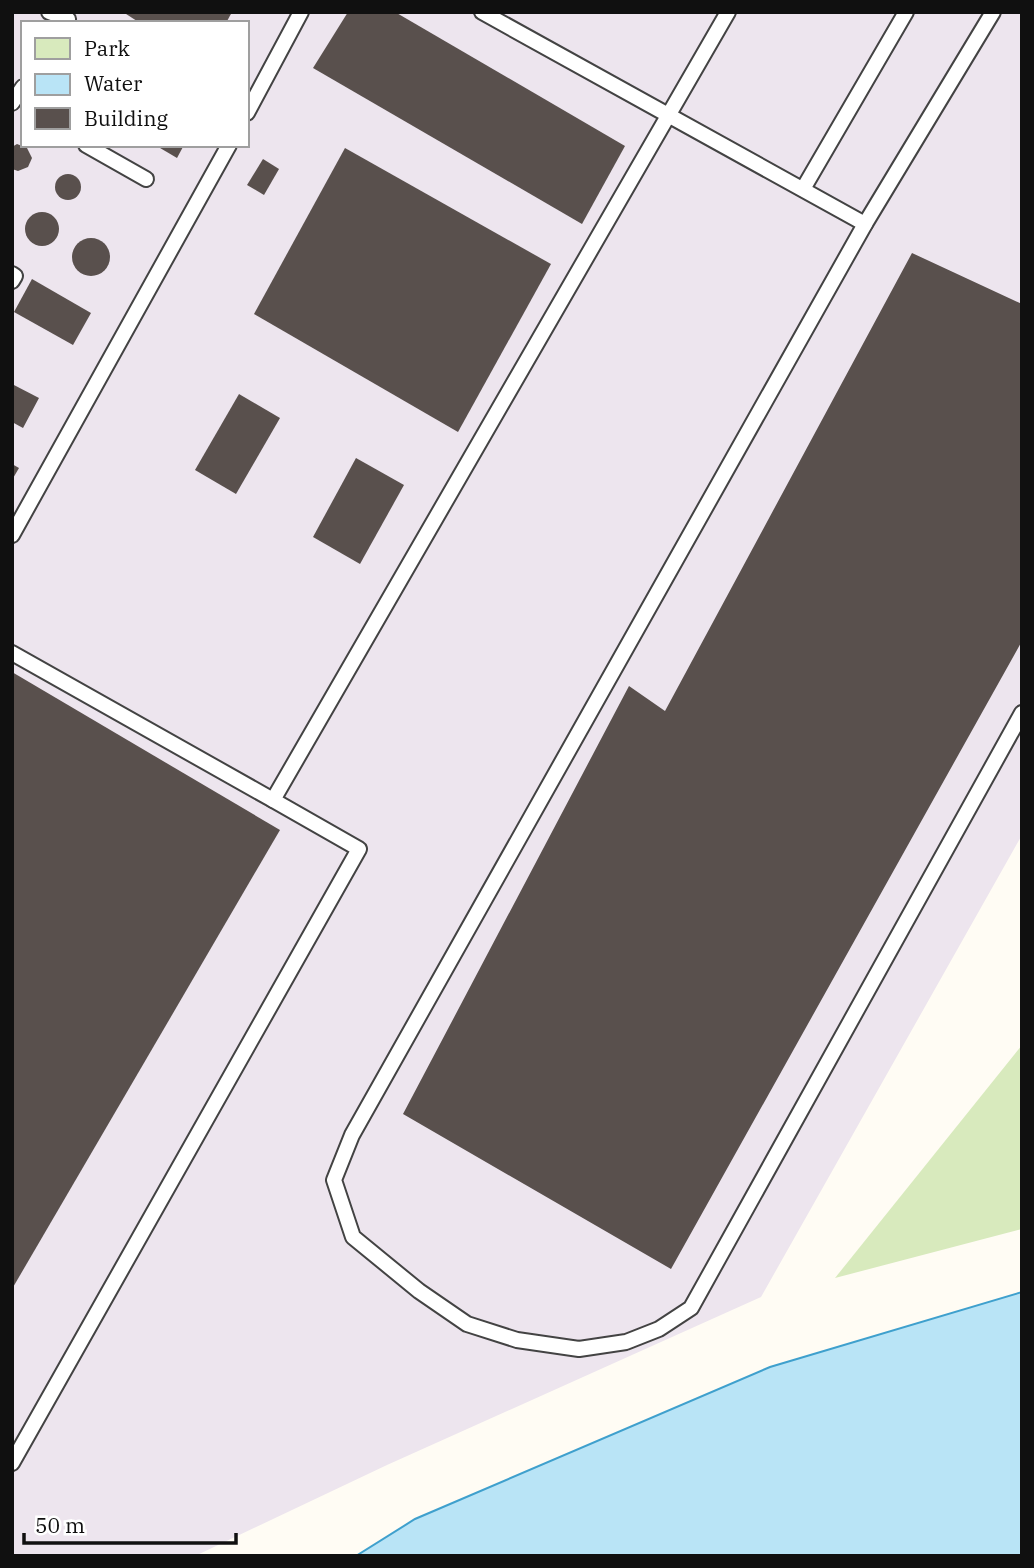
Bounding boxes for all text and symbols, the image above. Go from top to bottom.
legend [21,21,248,147]
text: Park [84,34,131,62]
text: Water [84,69,143,97]
text: Building [84,104,169,132]
scale bar [24,1502,236,1546]
text: 50 m [35,1511,85,1539]

